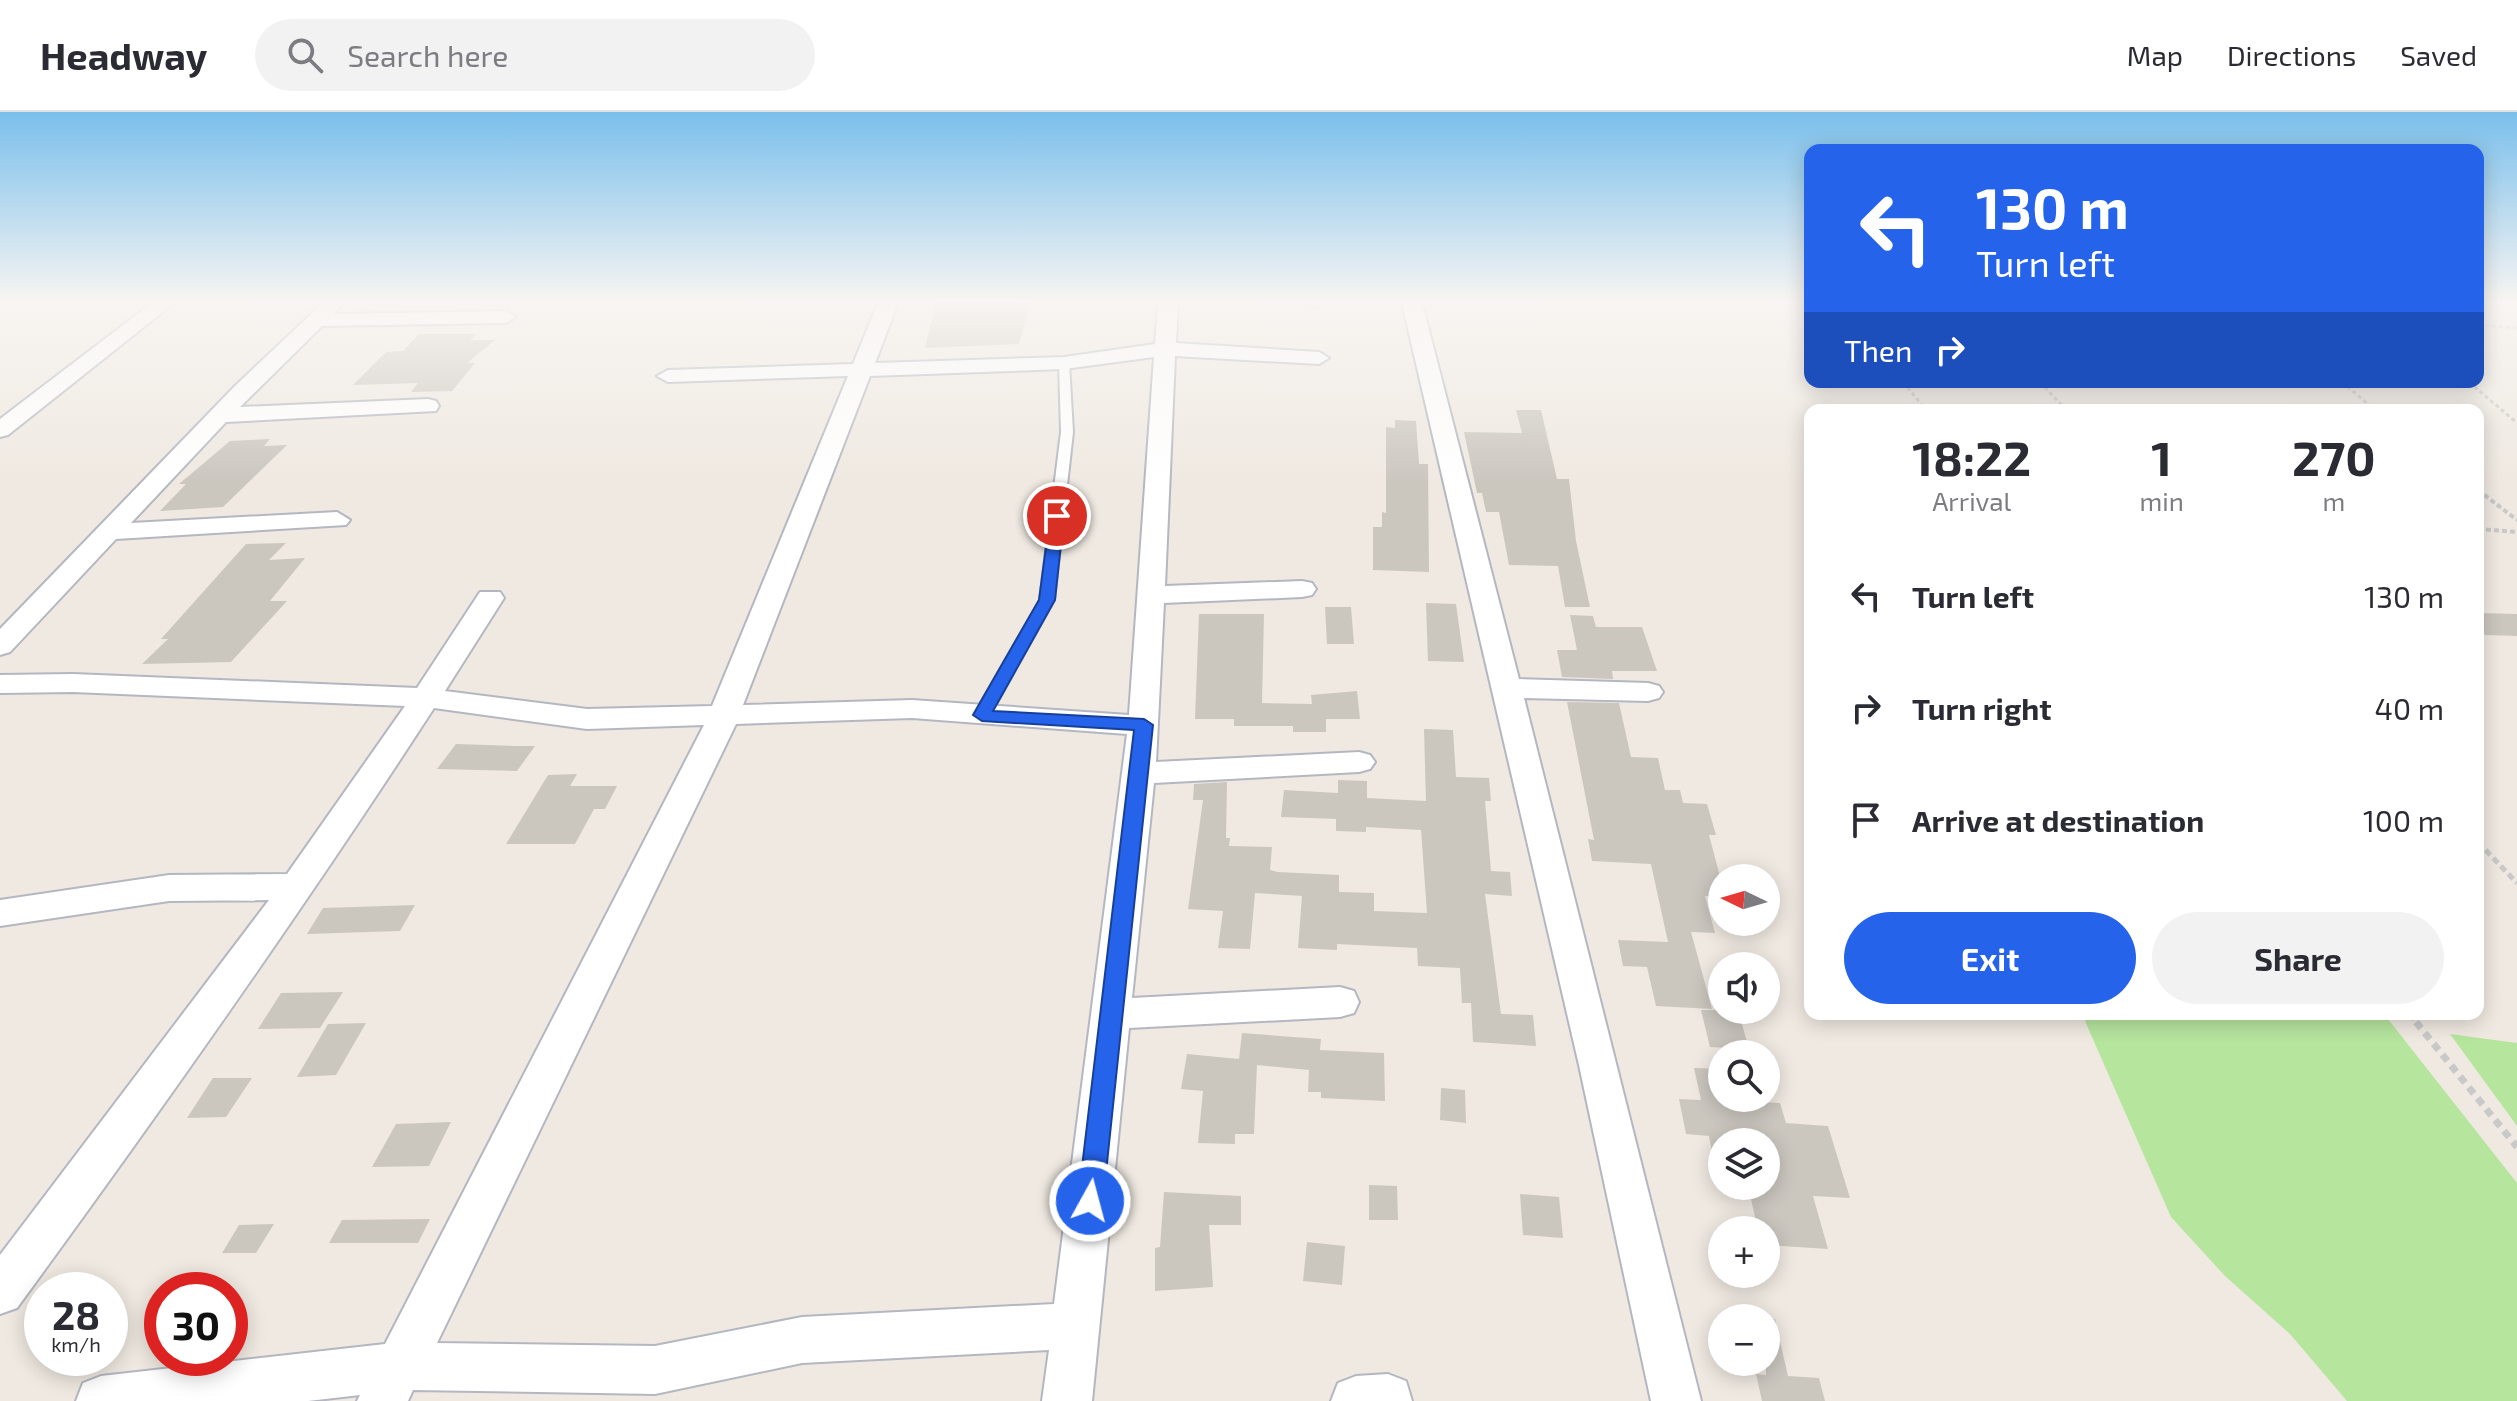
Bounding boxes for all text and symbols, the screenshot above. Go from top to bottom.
search box [255,19,815,91]
text: Headway [40,32,207,78]
icon: search [283,33,327,77]
text: Search here [347,37,508,73]
text: Map [2127,38,2183,72]
text: Directions [2227,38,2356,72]
text: Saved [2400,38,2477,72]
text: 130 m [1976,173,2129,240]
icon: left [1844,176,1948,280]
text: Turn left [1976,241,2115,284]
icon: right [1928,328,1972,372]
text: Then [1844,332,1912,368]
text: 18:22 [1912,428,2031,486]
text: 1 [2151,428,2172,486]
text: 270 [2292,428,2376,486]
pin [1023,482,1091,550]
text: Arrival [1932,485,2011,516]
text: min [2139,485,2184,516]
text: m [2322,485,2345,516]
icon: arrive [1035,494,1079,538]
icon: left [1844,574,1888,618]
text: Turn left [1912,578,2034,614]
text: 130 m [2364,578,2444,614]
icon: right [1844,686,1888,730]
text: Turn right [1912,690,2052,726]
text: 40 m [2374,690,2444,726]
icon: arrive [1844,798,1888,842]
text: Arrive at destination [1912,802,2204,838]
text: 100 m [2363,802,2444,838]
north arrow [1708,864,1780,936]
map controls [1708,864,1780,1376]
button: Exit [1844,912,2136,1004]
button: Share [2152,912,2444,1004]
button: sound [1708,952,1780,1024]
button: search [1708,1040,1780,1112]
button: layers [1708,1128,1780,1200]
position arrow [1048,1159,1132,1243]
button: + [1708,1216,1780,1288]
speed limit sign: 30 [144,1272,248,1376]
text: 28 [52,1290,100,1338]
button: − [1708,1304,1780,1376]
text: km/h [51,1332,101,1356]

